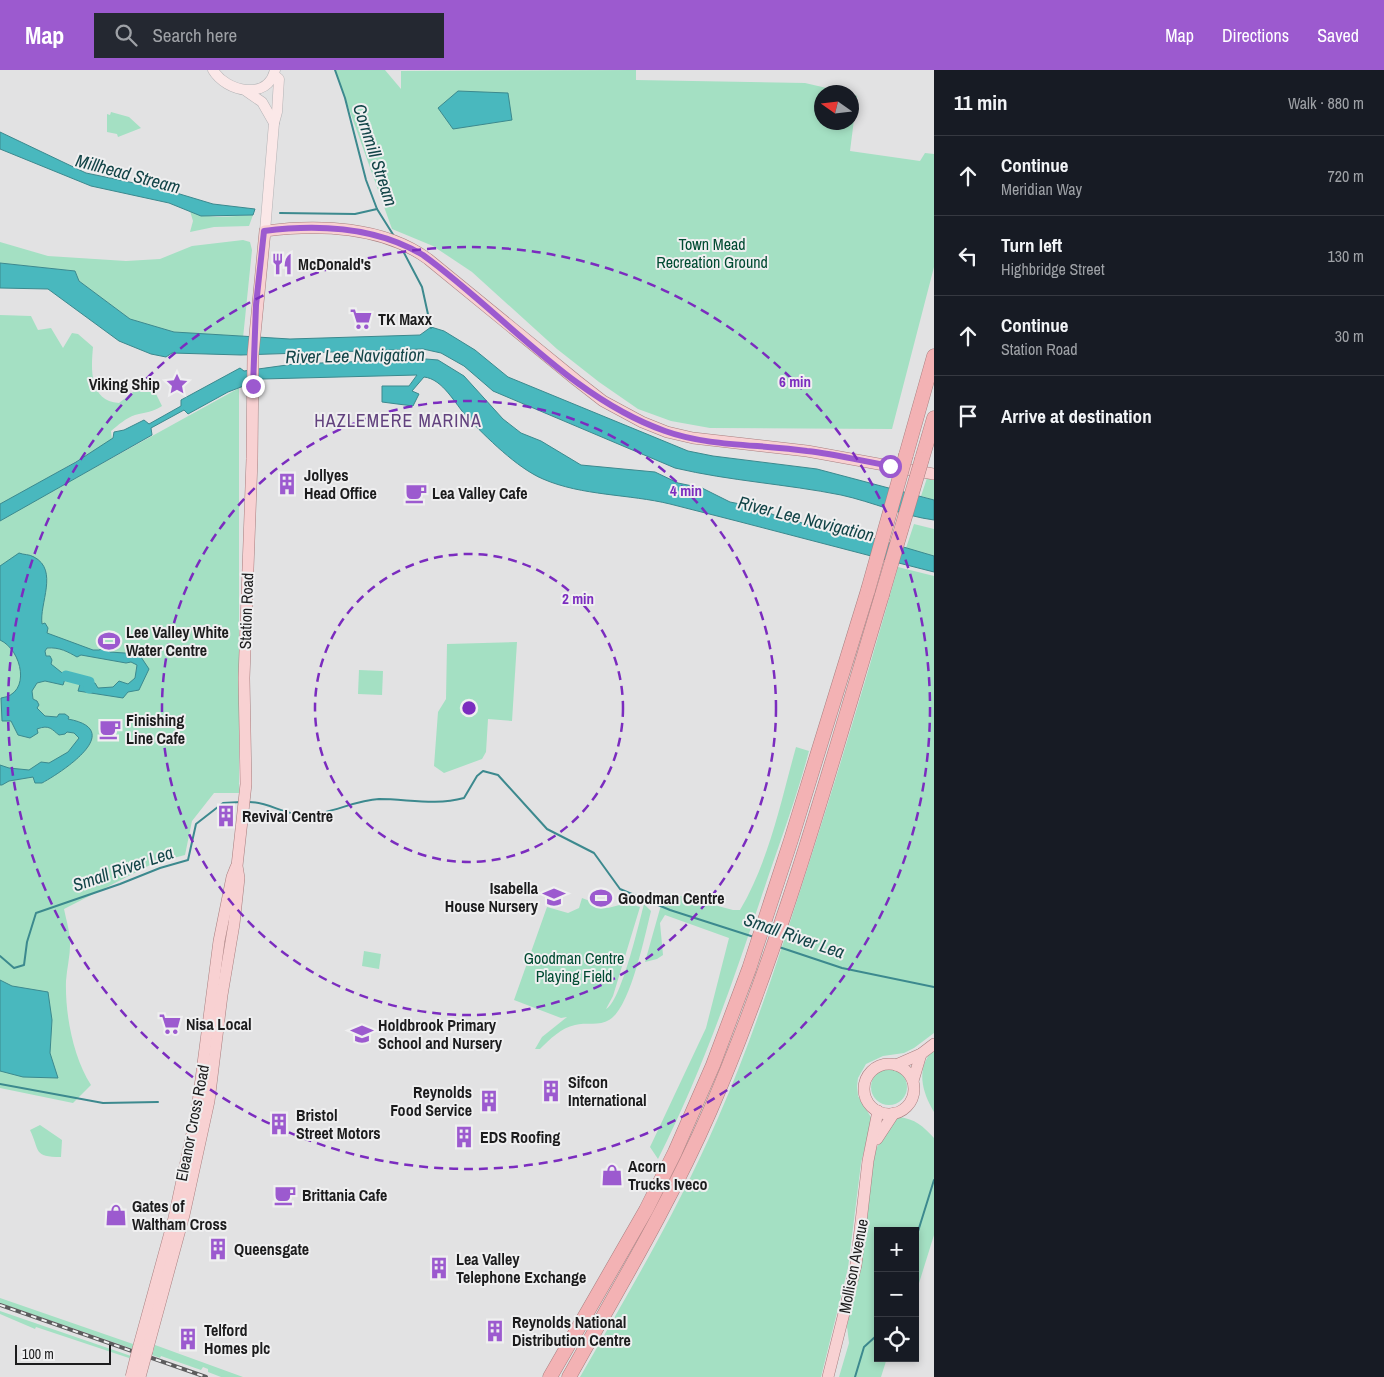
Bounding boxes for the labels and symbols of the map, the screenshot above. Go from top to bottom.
north arrow [814,85,859,130]
water label: Cornmill Stream [347,100,404,209]
water label: Millhead Stream [73,148,183,199]
park label: Town Mead Recreation Ground [656,233,768,273]
restaurant icon: McDonald's [269,251,295,277]
place label: McDonald's [298,253,371,275]
supermarket icon: TK Maxx [348,306,374,332]
place label: TK Maxx [378,308,433,330]
water label: River Lee Navigation [285,342,425,369]
place icon: Viking Ship [164,371,190,397]
text: 6 min [779,371,811,392]
place label: Viking Ship [89,373,160,395]
route end [242,375,265,398]
district label: HAZLEMERE MARINA [314,408,482,433]
route start [879,455,902,478]
place label: Jollyes Head Office [304,464,377,504]
building icon: Jollyes Head Office [274,471,300,497]
cafe icon: Lea Valley Cafe [403,480,429,506]
text: 4 min [670,480,702,501]
place label: Lea Valley Cafe [432,482,528,504]
water label: River Lee Navigation [735,490,877,548]
street label: Station Road [234,572,258,650]
text: 2 min [562,588,594,609]
place label: Lee Valley White Water Centre [126,621,229,661]
sports icon: Lee Valley White Water Centre [96,628,122,654]
centre of rings [460,699,478,717]
place label: Finishing Line Cafe [126,709,185,749]
cafe icon: Finishing Line Cafe [97,716,123,742]
building icon: Revival Centre [213,803,239,829]
place label: Revival Centre [242,805,333,827]
water label: Small River Lea [69,840,177,897]
place label: Isabella House Nursery [445,877,539,917]
school or university icon: Isabella House Nursery [541,884,567,910]
sports icon: Goodman Centre [588,885,614,911]
place label: Goodman Centre [618,887,724,909]
water label: Small River Lea [740,907,848,964]
park label: Goodman Centre Playing Field [524,947,624,987]
supermarket icon: Nisa Local [157,1011,183,1037]
place label: Nisa Local [186,1013,252,1035]
place label: Holdbrook Primary School and Nursery [378,1014,503,1054]
school or university icon: Holdbrook Primary School and Nursery [349,1021,375,1047]
street label: Eleanor Cross Road [170,1063,214,1183]
place label: Sifcon International [568,1071,647,1111]
building icon: Sifcon International [538,1078,564,1104]
place label: Reynolds Food Service [390,1081,472,1121]
building icon: Reynolds Food Service [476,1088,502,1114]
place label: Bristol Street Motors [296,1104,381,1144]
building icon: Bristol Street Motors [266,1111,292,1137]
building icon: EDS Roofing [451,1124,477,1150]
place label: EDS Roofing [480,1126,560,1148]
place label: Acorn Trucks Iveco [628,1155,708,1195]
shop icon: Acorn Trucks Iveco [599,1162,625,1188]
cafe icon: Brittania Cafe [272,1182,298,1208]
place label: Brittania Cafe [302,1184,387,1206]
place label: Gates of Waltham Cross [132,1195,227,1235]
shop icon: Gates of Waltham Cross [103,1202,129,1228]
street label: Mollison Avenue [833,1217,873,1315]
building icon: Queensgate [205,1236,231,1262]
place label: Queensgate [234,1238,309,1260]
place label: Lea Valley Telephone Exchange [456,1248,586,1288]
building icon: Lea Valley Telephone Exchange [426,1255,452,1281]
place label: Reynolds National Distribution Centre [512,1311,631,1351]
building icon: Reynolds National Distribution Centre [482,1318,508,1344]
place label: Telford Homes plc [204,1319,270,1359]
building icon: Telford Homes plc [175,1326,201,1352]
scale bar [15,1342,111,1365]

